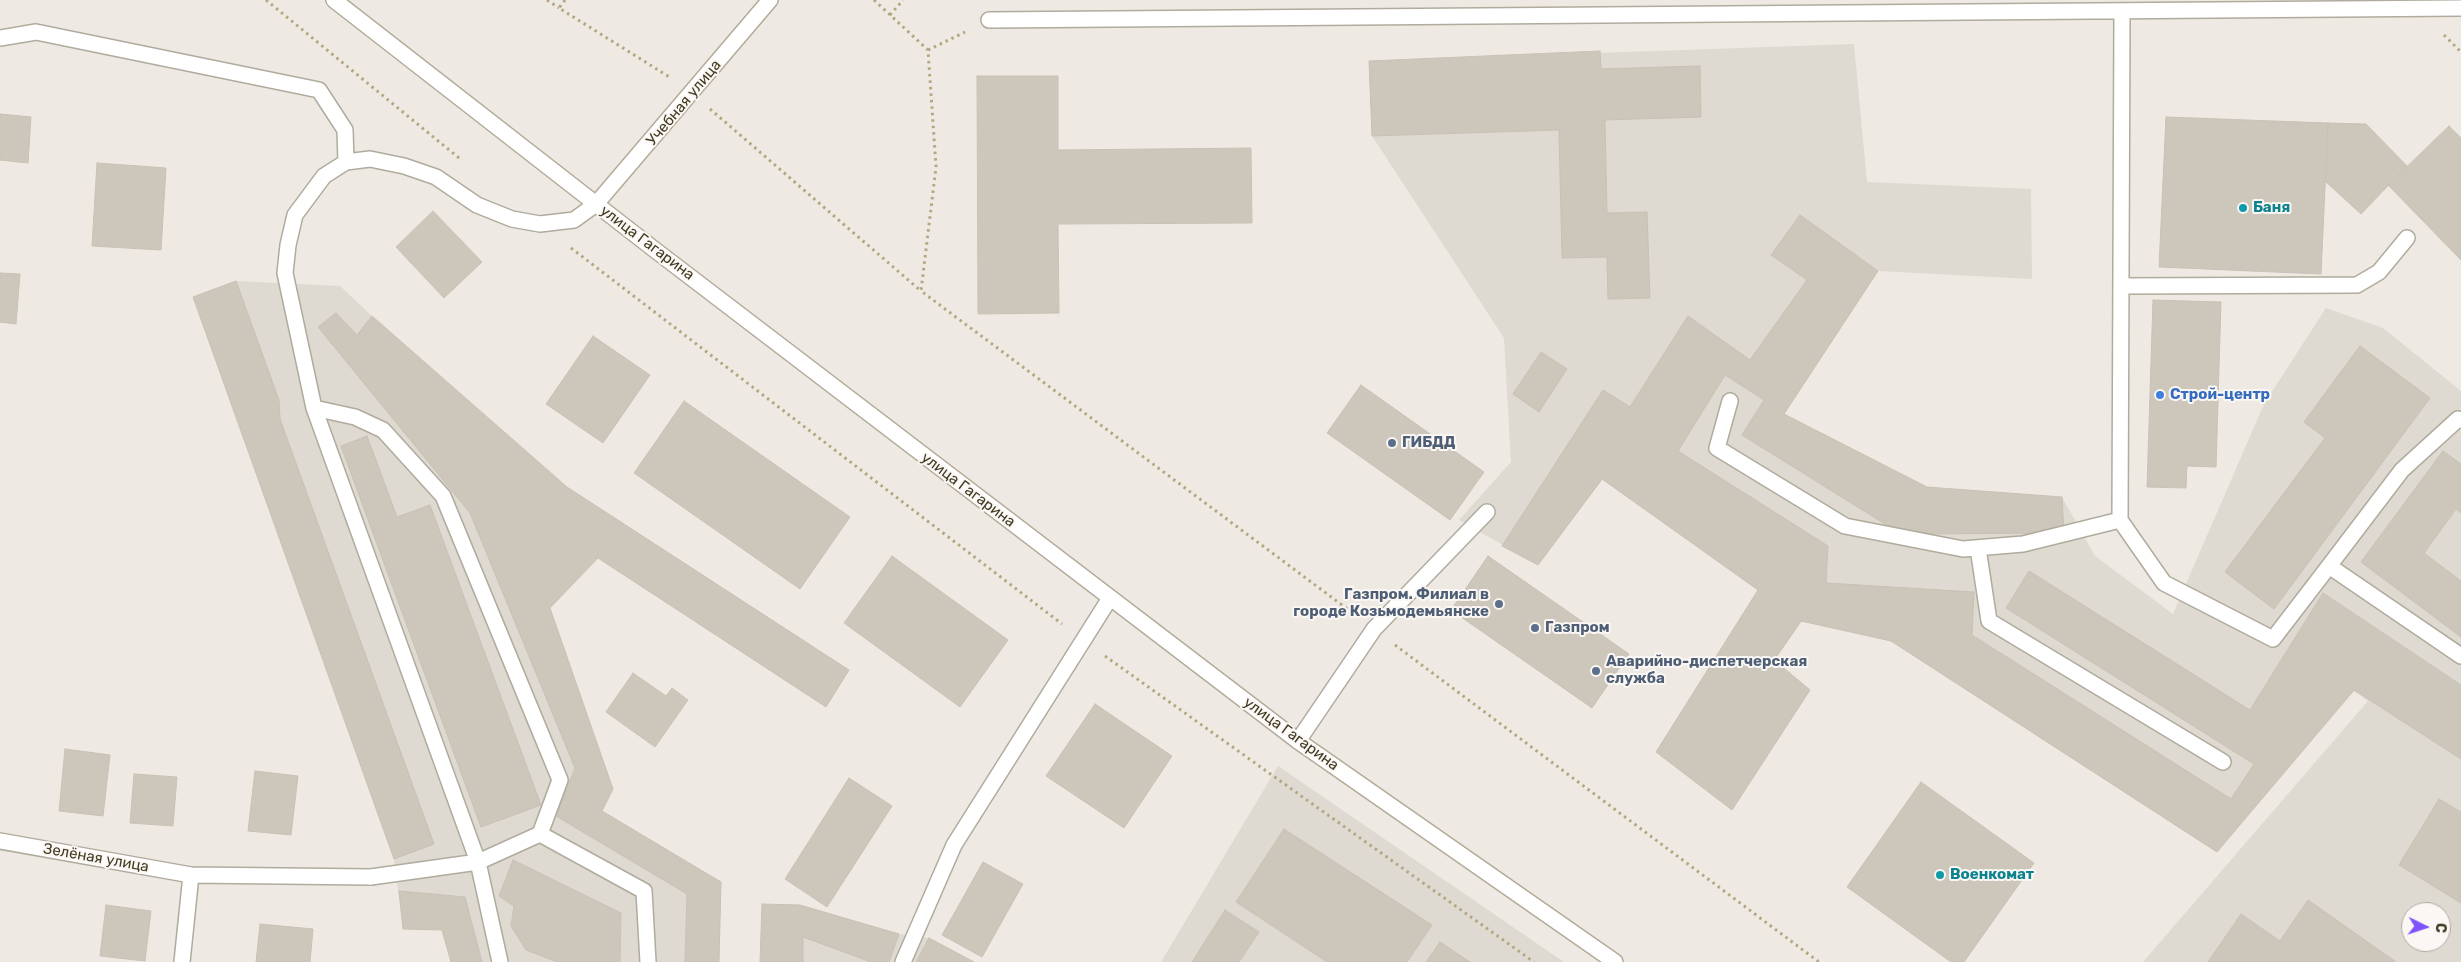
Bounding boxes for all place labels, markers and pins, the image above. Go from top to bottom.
place label: Баня [2253,199,2290,217]
marker: Баня [2237,202,2249,214]
place label: Строй-центр [2170,386,2270,404]
marker: Строй-центр [2154,389,2166,401]
place label: ГИБДД [1402,434,1455,452]
marker: ГИБДД [1386,437,1398,449]
place label: Газпром. Филиал в городе Козьмодемьянске [1293,586,1489,621]
marker: Газпром. Филиал в городе Козьмодемьянске [1493,598,1505,610]
place label: Газпром [1545,619,1610,637]
marker: Газпром [1529,622,1541,634]
place label: Аварийно-диспетчерская служба [1606,653,1807,688]
marker: Аварийно-диспетчерская служба [1590,665,1602,677]
place label: Военкомат [1950,866,2034,884]
marker: Военкомат [1934,869,1946,881]

